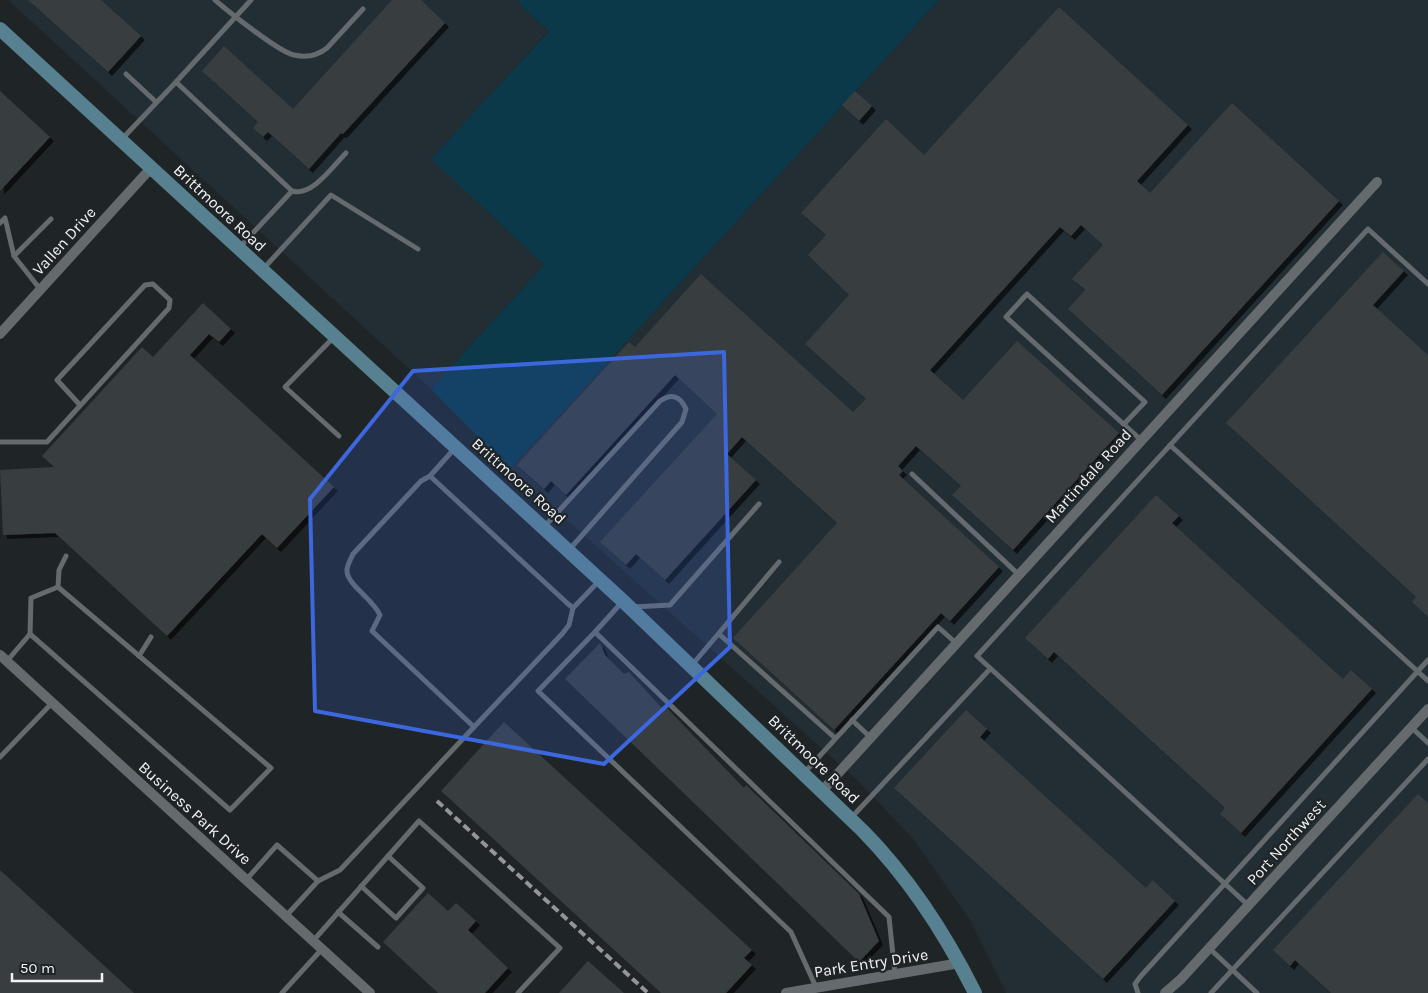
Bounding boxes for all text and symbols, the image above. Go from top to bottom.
street label: Brittmoore Road [170,160,270,256]
street label: Vallen Drive [28,203,100,279]
street label: Martindale Road [1041,425,1135,527]
street label: Brittmoore Road [468,434,570,528]
street label: Brittmoore Road [764,711,864,807]
street label: Business Park Drive [135,757,255,869]
street label: Port Northwest [1243,795,1329,889]
street label: Park Entry Drive [813,945,929,981]
scale bar [12,950,102,982]
text: 50 m [20,959,55,977]

